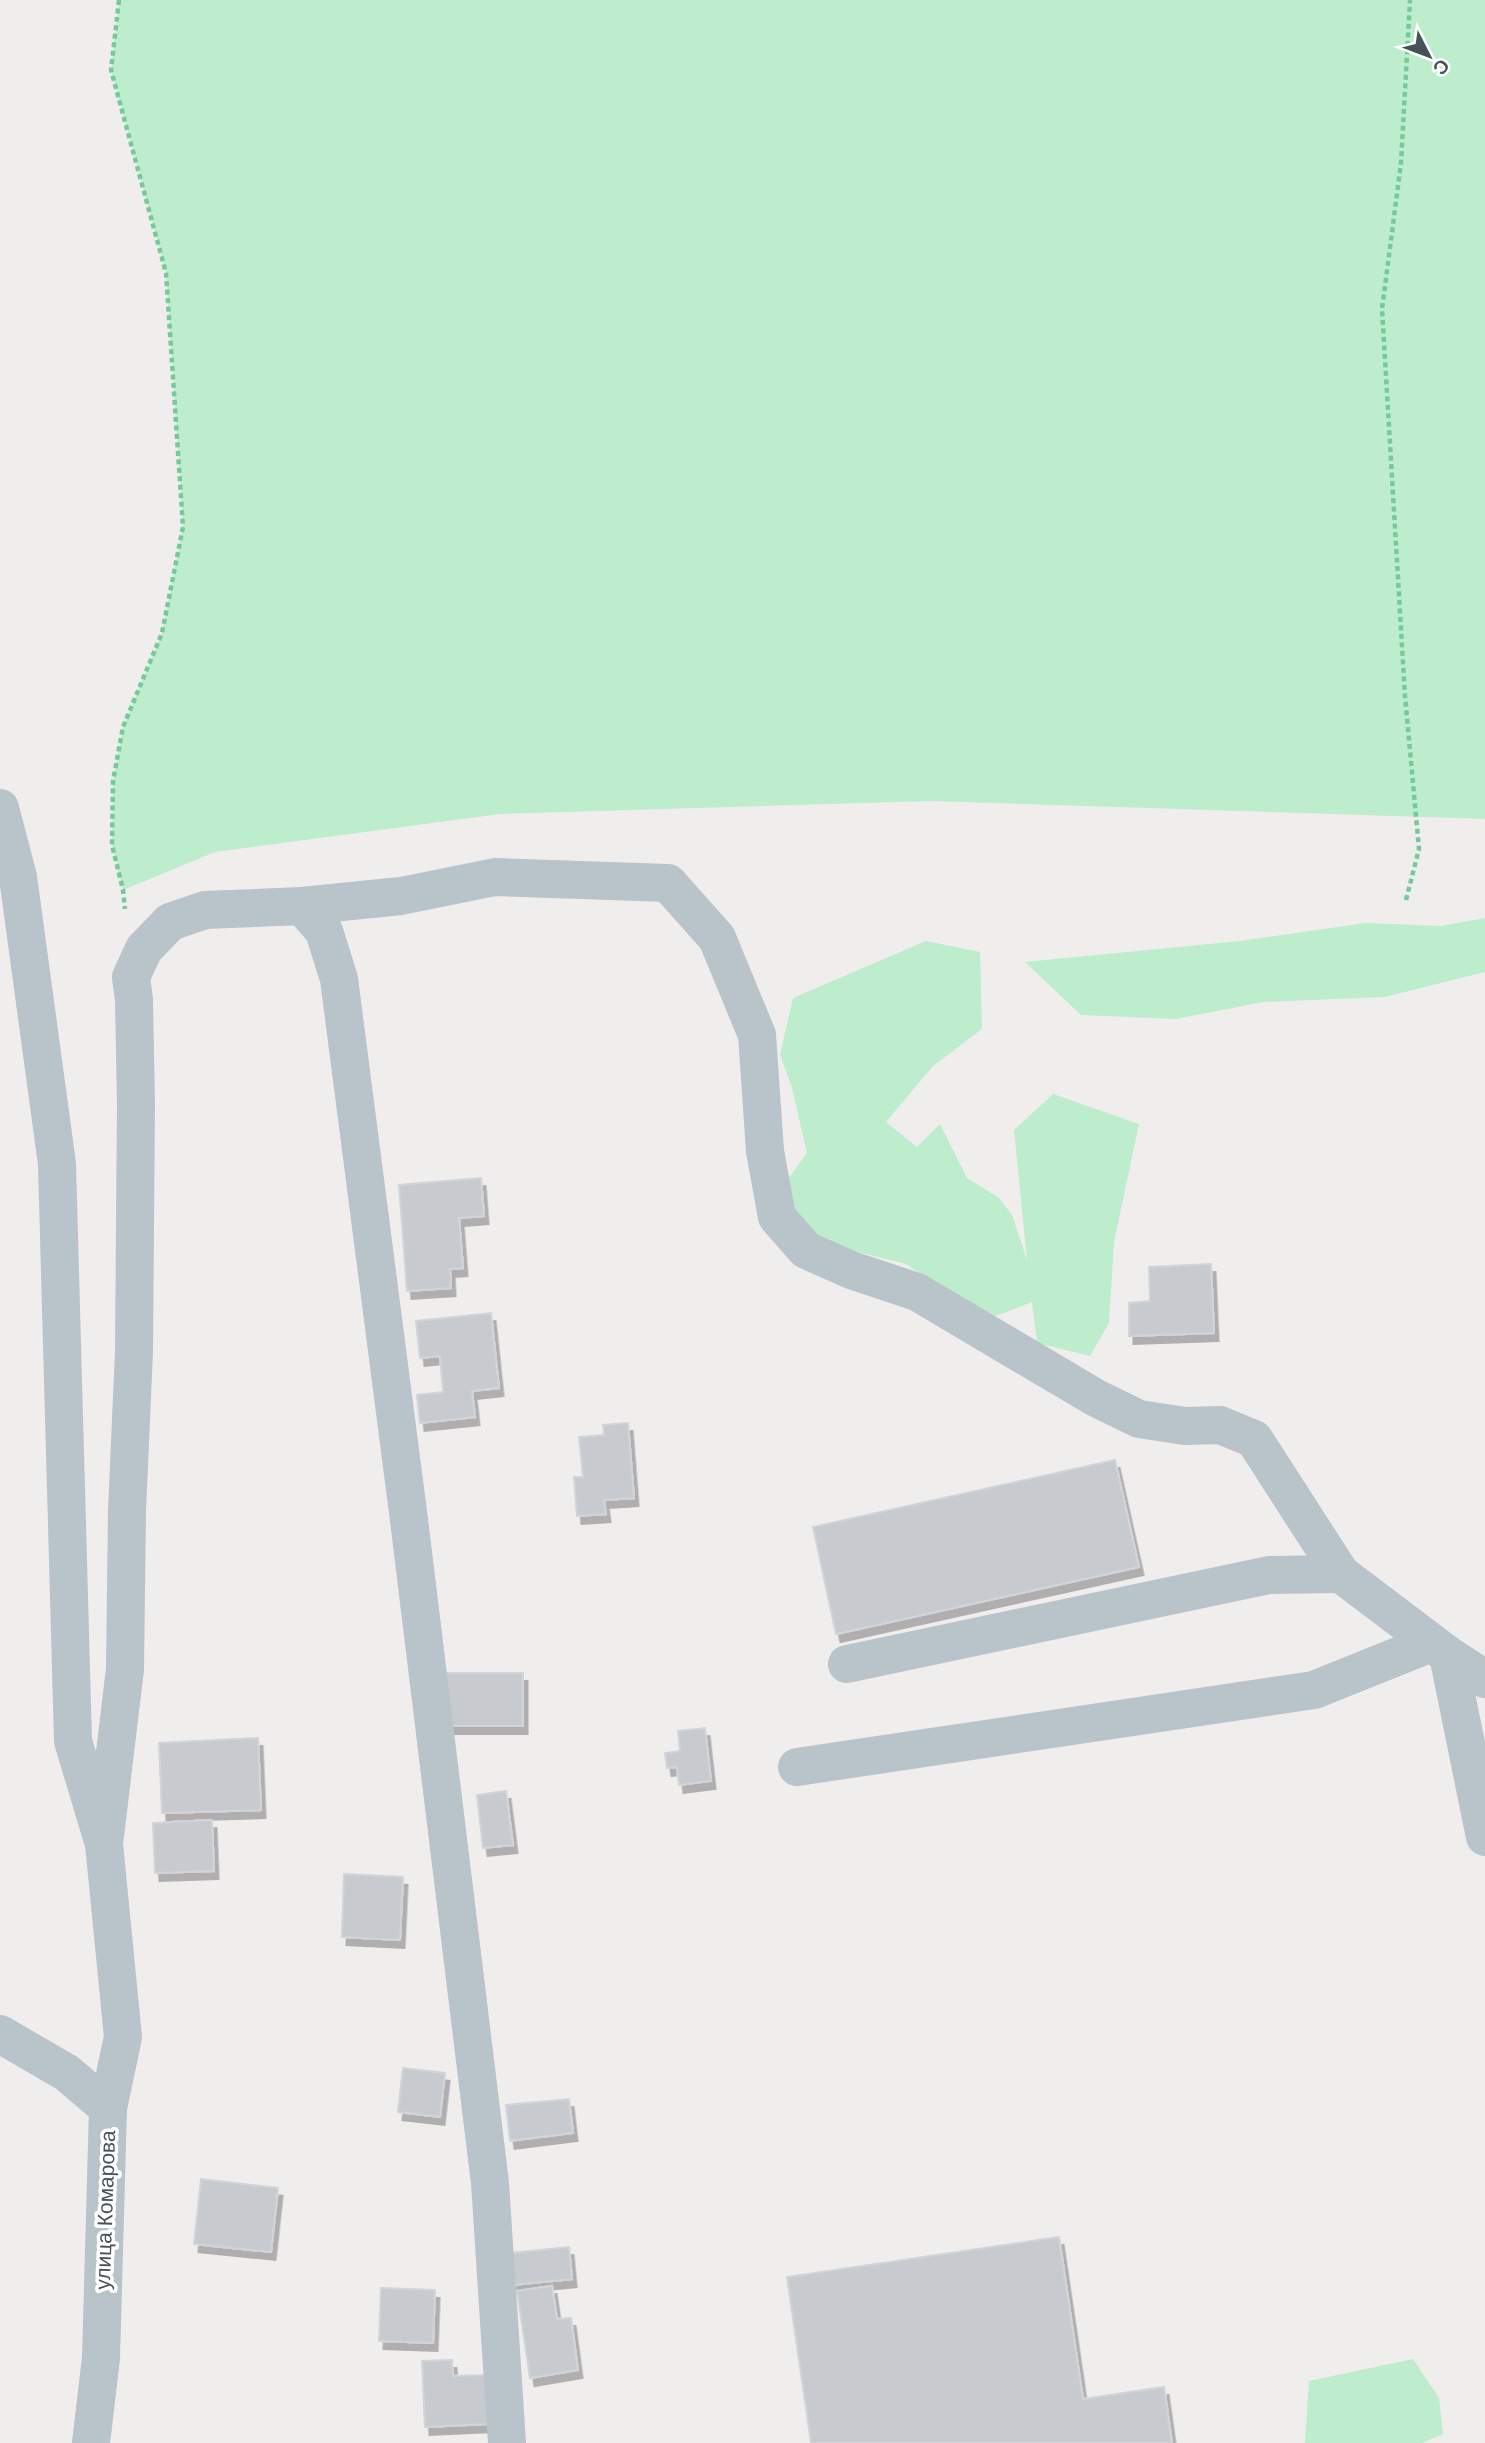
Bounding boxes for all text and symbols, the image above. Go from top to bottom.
north arrow [1394,21,1464,91]
text: С [1429,55,1454,79]
street label: улица Комарова [91,2130,119,2290]

